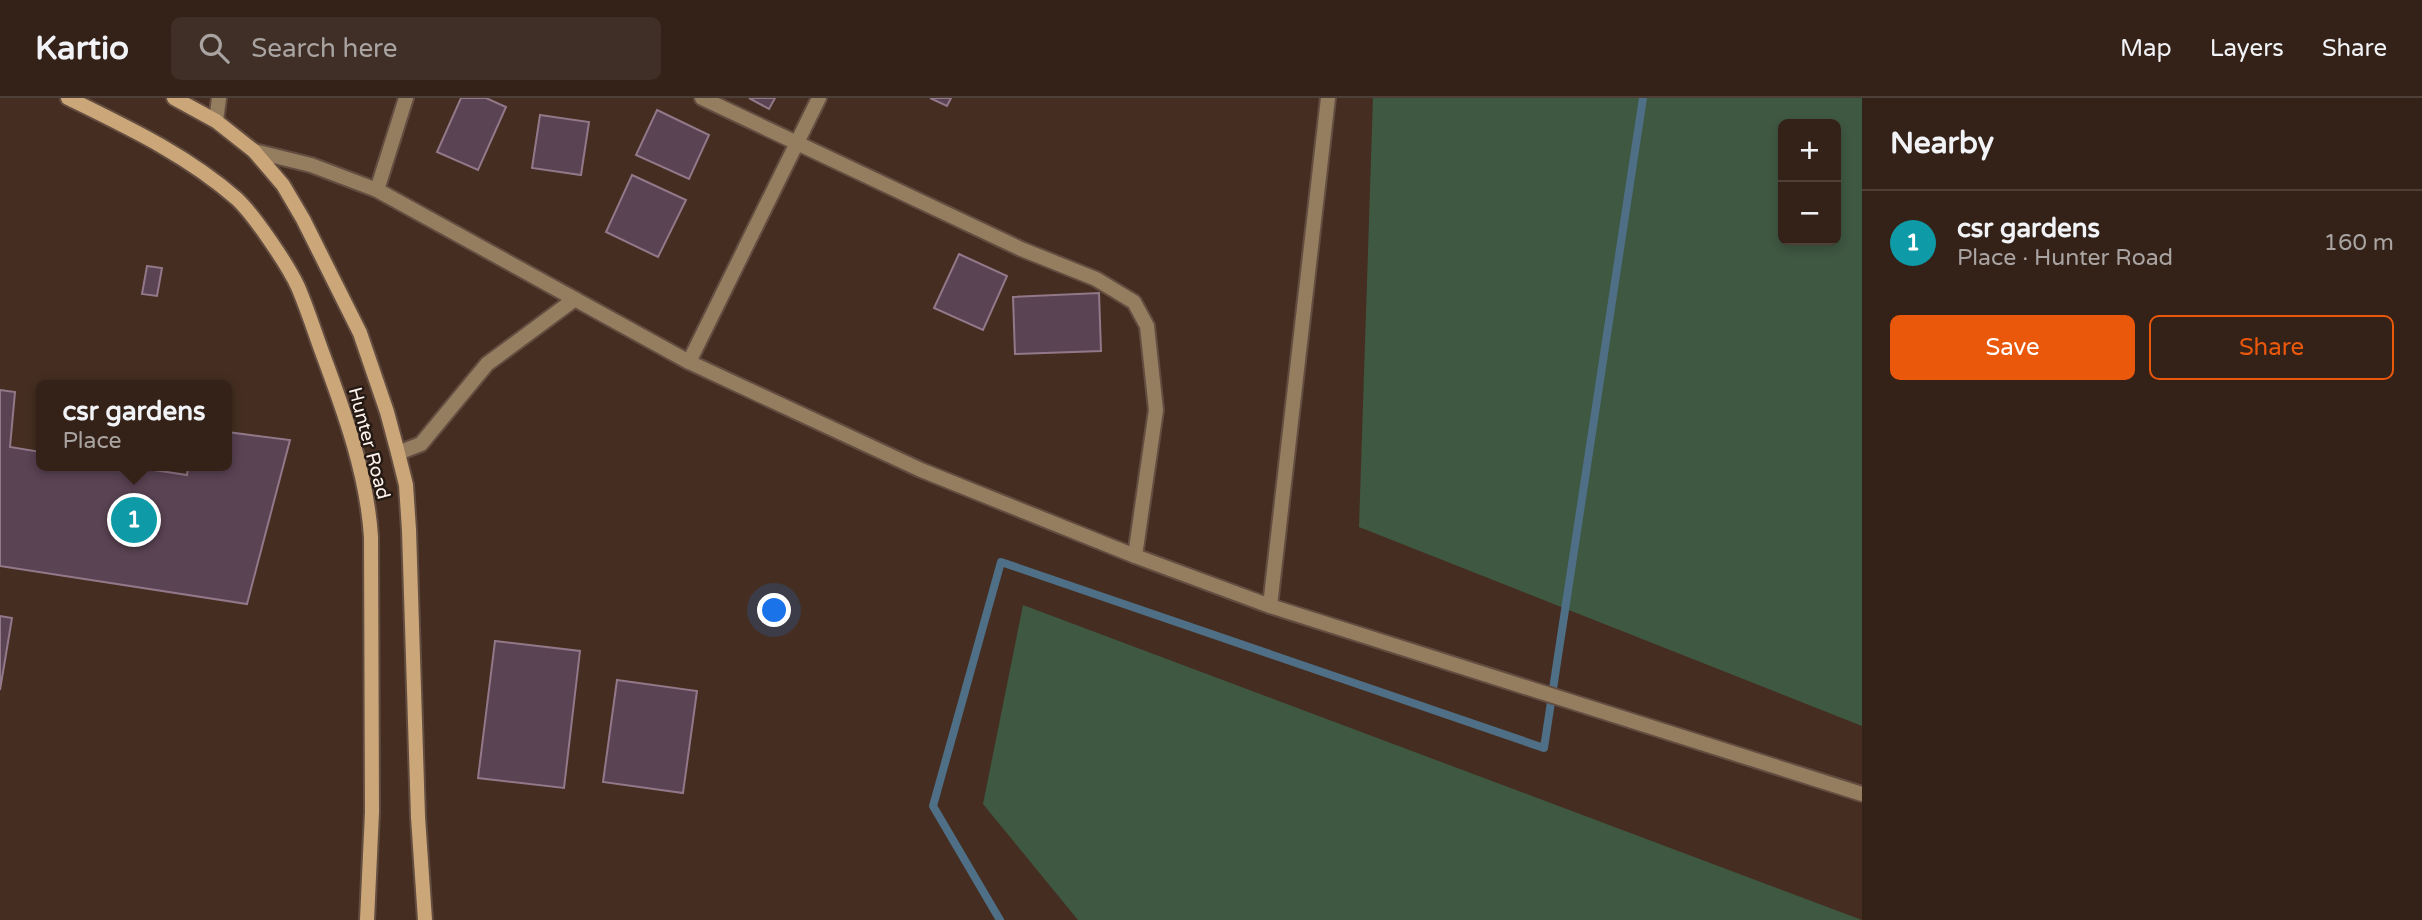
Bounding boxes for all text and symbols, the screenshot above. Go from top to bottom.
search box [171,17,661,80]
text: Kartio [35,29,129,68]
icon: search [195,29,233,67]
text: Search here [251,33,397,64]
text: Map [2120,34,2172,63]
text: Layers [2210,34,2284,63]
text: Share [2322,34,2387,63]
map controls [1778,119,1841,245]
button: + [1778,119,1841,182]
text: Nearby [1890,125,1994,162]
button: − [1778,182,1841,245]
text: csr gardens [1957,213,2100,244]
text: 1 [1906,229,1920,257]
text: 160 m [2324,229,2394,257]
text: Place · Hunter Road [1957,244,2173,272]
button: Save [1890,315,2135,380]
button: Share [2149,315,2394,380]
popup [36,380,232,471]
street label: Hunter Road [344,385,395,502]
text: csr gardens [62,396,206,427]
text: Place [62,427,122,455]
pin: 1 [111,494,157,546]
your location [757,593,791,627]

